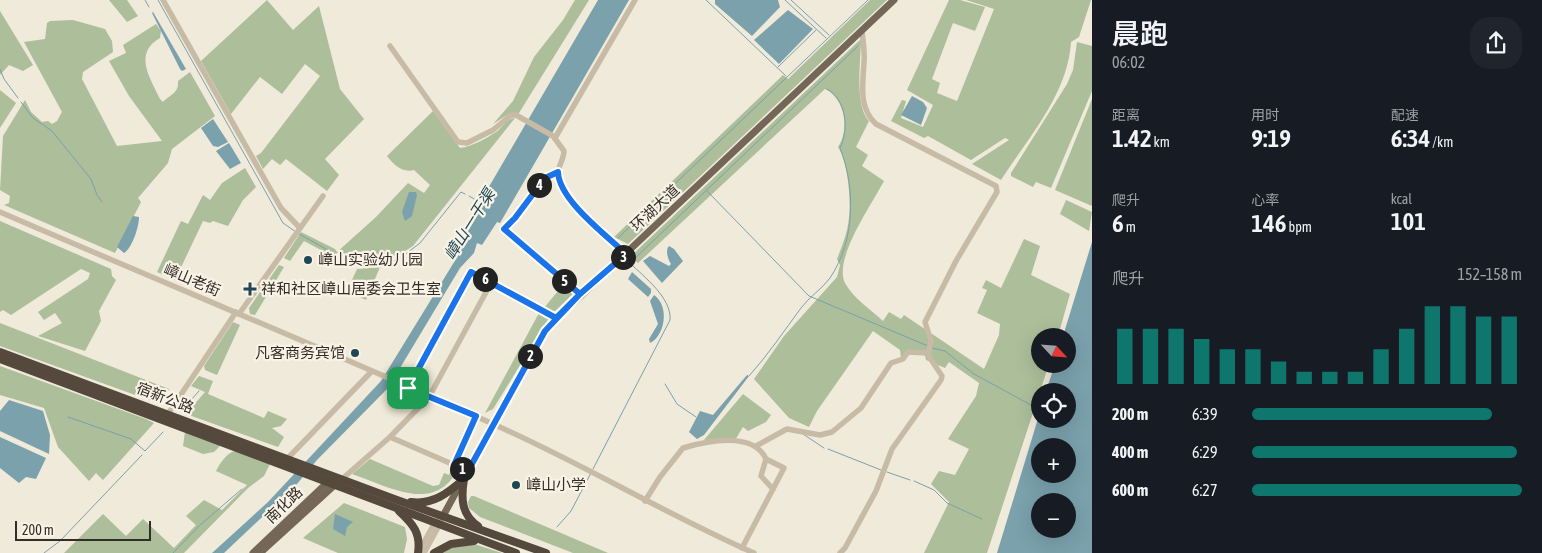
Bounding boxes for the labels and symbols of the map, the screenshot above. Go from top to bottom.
pin: 4 [526,172,552,198]
street label: 环湖大道 [627,181,682,234]
water label: 嶂山一干渠 [440,184,499,263]
pin: 3 [610,244,636,270]
place label: 嶂山实验幼儿园 [318,251,423,268]
marker: 嶂山实验幼儿园 [302,254,314,266]
street label: 嶂山老街 [161,260,223,299]
pin: 6 [472,266,498,292]
pin: 5 [552,268,576,294]
place label: 祥和社区嶂山居委会卫生室 [261,280,441,297]
marker: 祥和社区嶂山居委会卫生室 [243,282,257,296]
north arrow [1031,328,1076,372]
place label: 凡客商务宾馆 [255,344,345,361]
pin: 2 [518,344,542,368]
marker: 凡客商务宾馆 [349,347,361,359]
pin [387,367,429,409]
street label: 宿新公路 [134,379,196,416]
pin: 1 [450,456,474,482]
place label: 嶂山小学 [526,476,586,493]
marker: 嶂山小学 [510,479,522,491]
street label: 南化路 [262,483,306,526]
scale bar [15,518,151,541]

